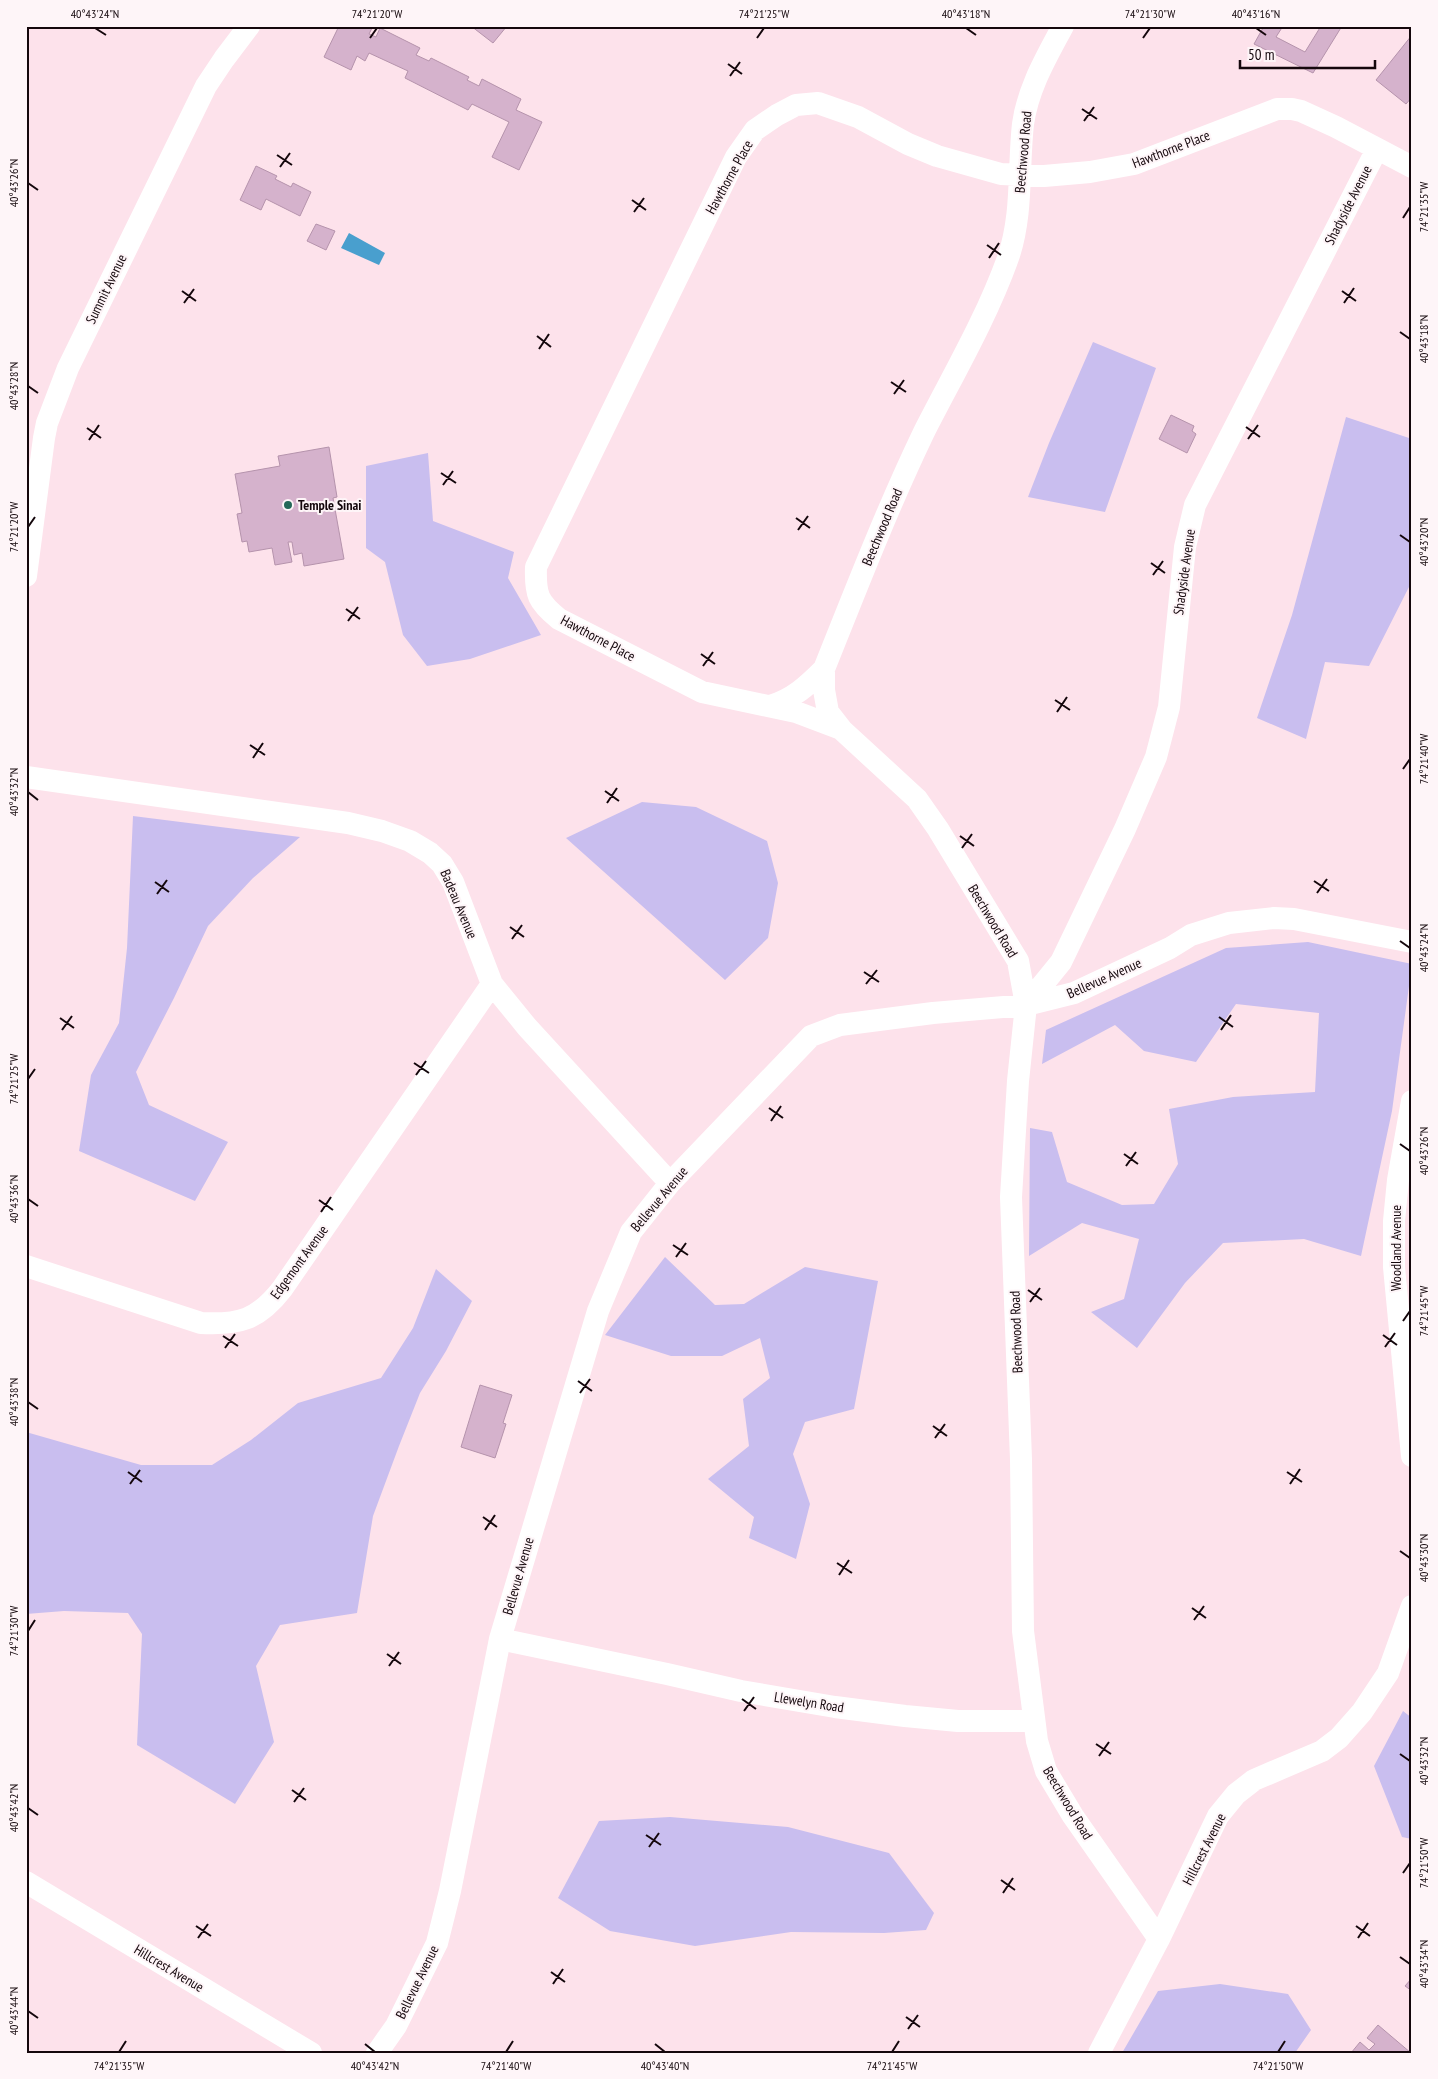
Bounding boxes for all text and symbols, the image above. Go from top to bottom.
text: 40°43'24"N [71,6,119,21]
text: 74°21'20"W [352,6,402,21]
text: 74°21'25"W [739,6,789,21]
text: 40°43'18"N [942,6,990,21]
text: 74°21'30"W [1125,6,1175,21]
text: 40°43'16"N [1232,6,1280,21]
scale bar [1240,38,1376,70]
text: 50 m [1248,45,1274,64]
street label: Beechwood Road [1010,110,1036,194]
street label: Hawthorne Place [1130,126,1213,172]
street label: Hawthorne Place [701,137,757,217]
text: 40°43'26"N [6,159,21,207]
street label: Shadyside Avenue [1320,162,1376,248]
text: 74°21'35"W [1416,182,1431,232]
street label: Summit Avenue [81,251,131,327]
text: 40°43'18"N [1416,315,1431,363]
text: 40°43'28"N [6,362,21,410]
street label: Beechwood Road [858,486,906,568]
place label: Temple Sinai [298,496,361,514]
marker: Temple Sinai [282,499,294,511]
text: 74°21'20"W [6,502,21,552]
text: 40°43'20"N [1416,518,1431,566]
street label: Shadyside Avenue [1169,528,1199,616]
street label: Hawthorne Place [558,611,639,665]
text: 74°21'40"W [1416,734,1431,784]
text: 40°43'32"N [6,768,21,816]
street label: Badeau Avenue [436,867,482,942]
street label: Beechwood Road [964,881,1022,961]
text: 40°43'24"N [1416,924,1431,972]
street label: Bellevue Avenue [1064,953,1144,1002]
text: 74°21'25"W [6,1054,21,1104]
text: 40°43'26"N [1416,1127,1431,1175]
street label: Bellevue Avenue [626,1163,692,1235]
text: 40°43'36"N [6,1175,21,1223]
street label: Woodland Avenue [1387,1205,1405,1291]
street label: Edgemont Avenue [266,1221,332,1303]
text: 74°21'45"W [1416,1286,1431,1336]
street label: Beechwood Road [1006,1291,1026,1373]
text: 40°43'38"N [6,1378,21,1426]
text: 40°43'30"N [1416,1534,1431,1582]
street label: Bellevue Avenue [498,1535,538,1617]
text: 74°21'30"W [6,1606,21,1656]
street label: Llewelyn Road [773,1688,845,1716]
text: 40°43'32"N [1416,1737,1431,1785]
street label: Beechwood Road [1039,1763,1097,1843]
text: 40°43'42"N [6,1784,21,1832]
street label: Hillcrest Avenue [1178,1810,1230,1888]
text: 74°21'50"W [1416,1838,1431,1888]
street label: Hillcrest Avenue [131,1940,207,1996]
text: 40°43'34"N [1416,1940,1431,1988]
street label: Bellevue Avenue [391,1942,443,2022]
text: 40°43'44"N [6,1987,21,2035]
text: 74°21'35"W [94,2058,144,2073]
text: 40°43'42"N [351,2058,399,2073]
text: 74°21'40"W [481,2058,531,2073]
text: 40°43'40"N [641,2058,689,2073]
text: 74°21'45"W [867,2058,917,2073]
text: 74°21'50"W [1253,2058,1303,2073]

